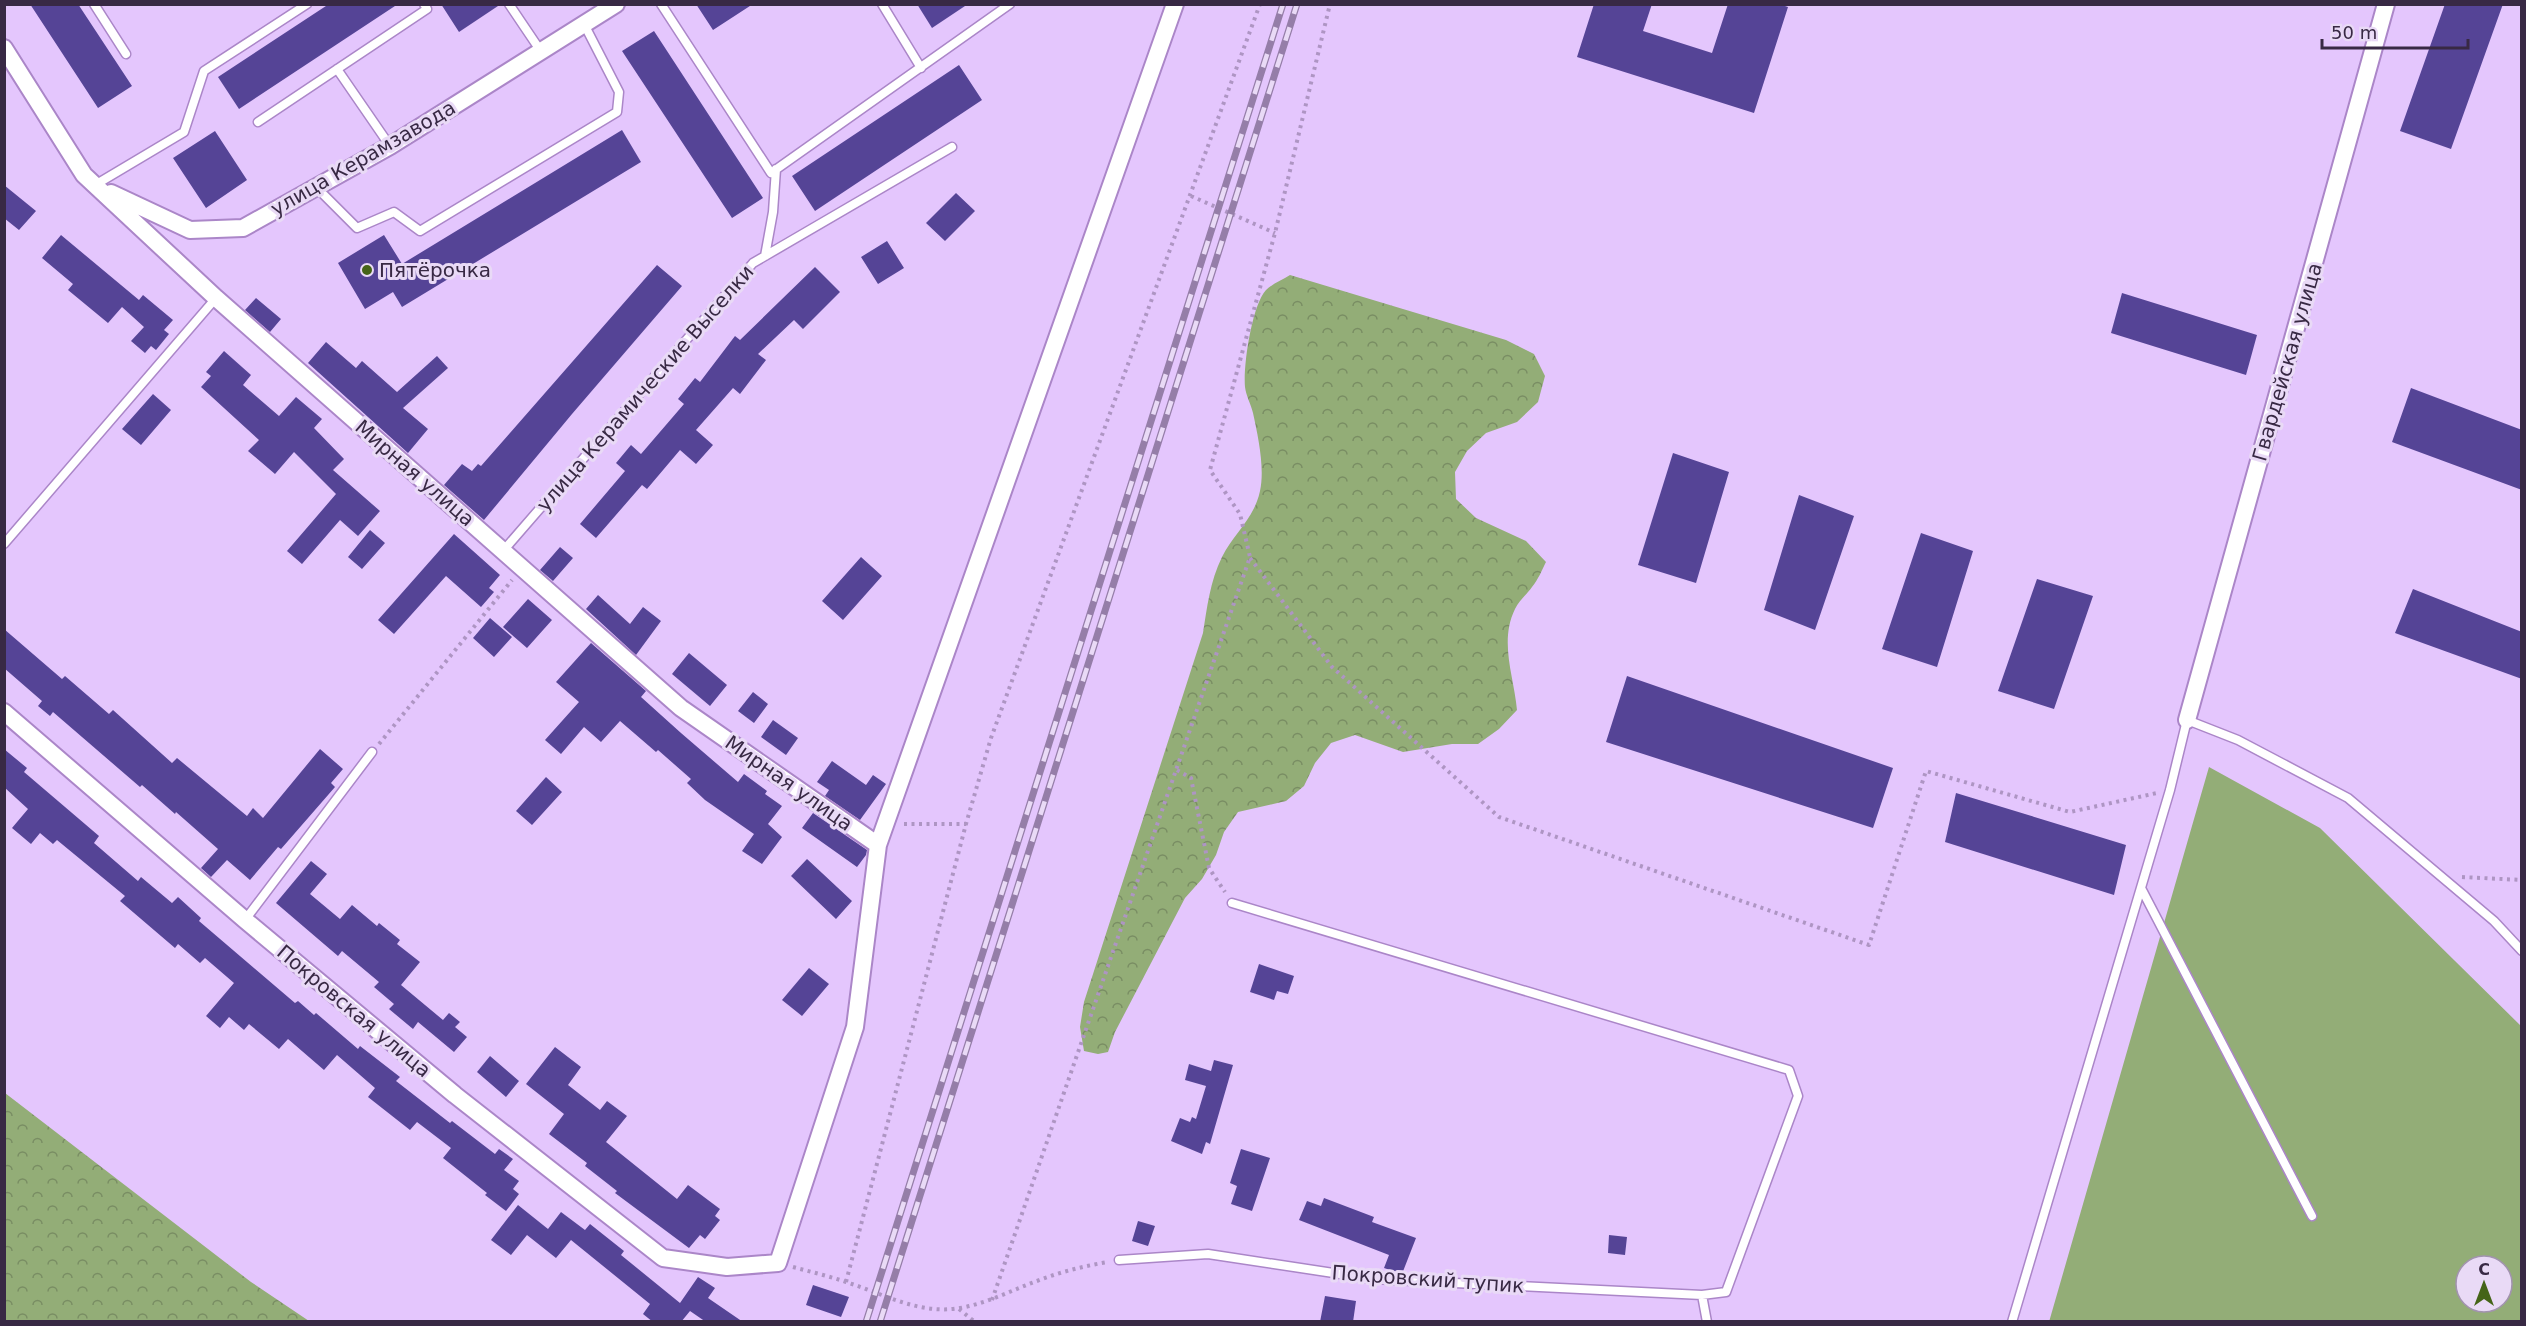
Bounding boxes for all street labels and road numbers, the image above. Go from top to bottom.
street label: улица Керамзавода [266,95,460,221]
street label: улица Керамические Выселки [531,260,759,516]
street label: Гвардейская улица [2247,260,2327,464]
street label: Мирная улица [350,415,480,531]
street label: Мирная улица [721,730,857,836]
street label: Покровская улица [272,940,436,1082]
street label: Покровский тупик [1331,1260,1525,1298]

